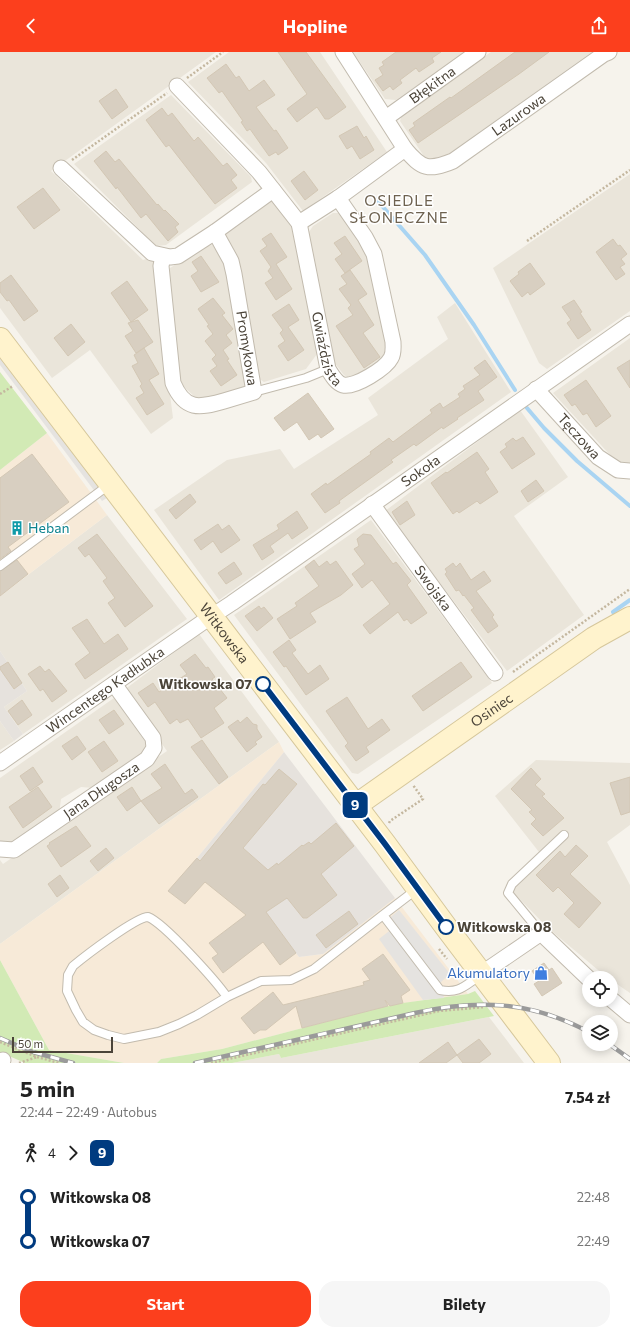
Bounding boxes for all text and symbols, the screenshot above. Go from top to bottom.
icon: back [20,15,42,37]
text: Hopline [283,15,347,37]
icon: share [588,15,610,37]
street label: Błękitna [406,62,459,107]
street label: Lazurowa [488,89,549,139]
district label: OSIEDLE SŁONECZNE [349,191,449,226]
street label: Promykowa [233,309,262,387]
street label: Gwiaździsta [309,310,346,390]
street label: Tęczowa [554,410,605,462]
street label: Sokoła [397,451,443,490]
place label: Heban [28,519,70,536]
building icon: Heban [9,520,25,536]
street label: Swojska [411,562,456,614]
street label: Witkowska [196,599,253,667]
street label: Wincentego Kadłubka [43,643,167,736]
place label: Witkowska 07 [159,675,252,692]
marker: Witkowska 07 [255,676,271,692]
street label: Osiniec [467,689,516,730]
street label: Jana Długosza [60,758,142,822]
line badge: 9 [342,792,368,818]
text: 9 [351,796,359,813]
place label: Witkowska 08 [457,918,552,935]
marker: Witkowska 08 [438,919,454,935]
place label: Akumulatory [447,964,530,981]
shop icon: Akumulatory [533,965,549,981]
map controls [582,971,618,1051]
button: locate [582,971,618,1007]
button: layers [582,1015,618,1051]
scale bar [12,1035,113,1054]
text: 50 m [18,1037,43,1050]
text: 5 min [20,1075,75,1102]
text: 7.54 zł [565,1088,610,1106]
text: 22:44 – 22:49 · Autobus [20,1104,157,1120]
icon: walk [20,1142,42,1164]
icon: forward [62,1142,84,1164]
text: 9 [98,1144,106,1161]
text: 4 [48,1145,56,1161]
text: Witkowska 08 [50,1188,151,1206]
text: 22:48 [577,1189,610,1205]
text: Witkowska 07 [50,1232,150,1250]
text: 22:49 [577,1233,610,1249]
button: Start [20,1281,311,1327]
button: Bilety [319,1281,610,1327]

